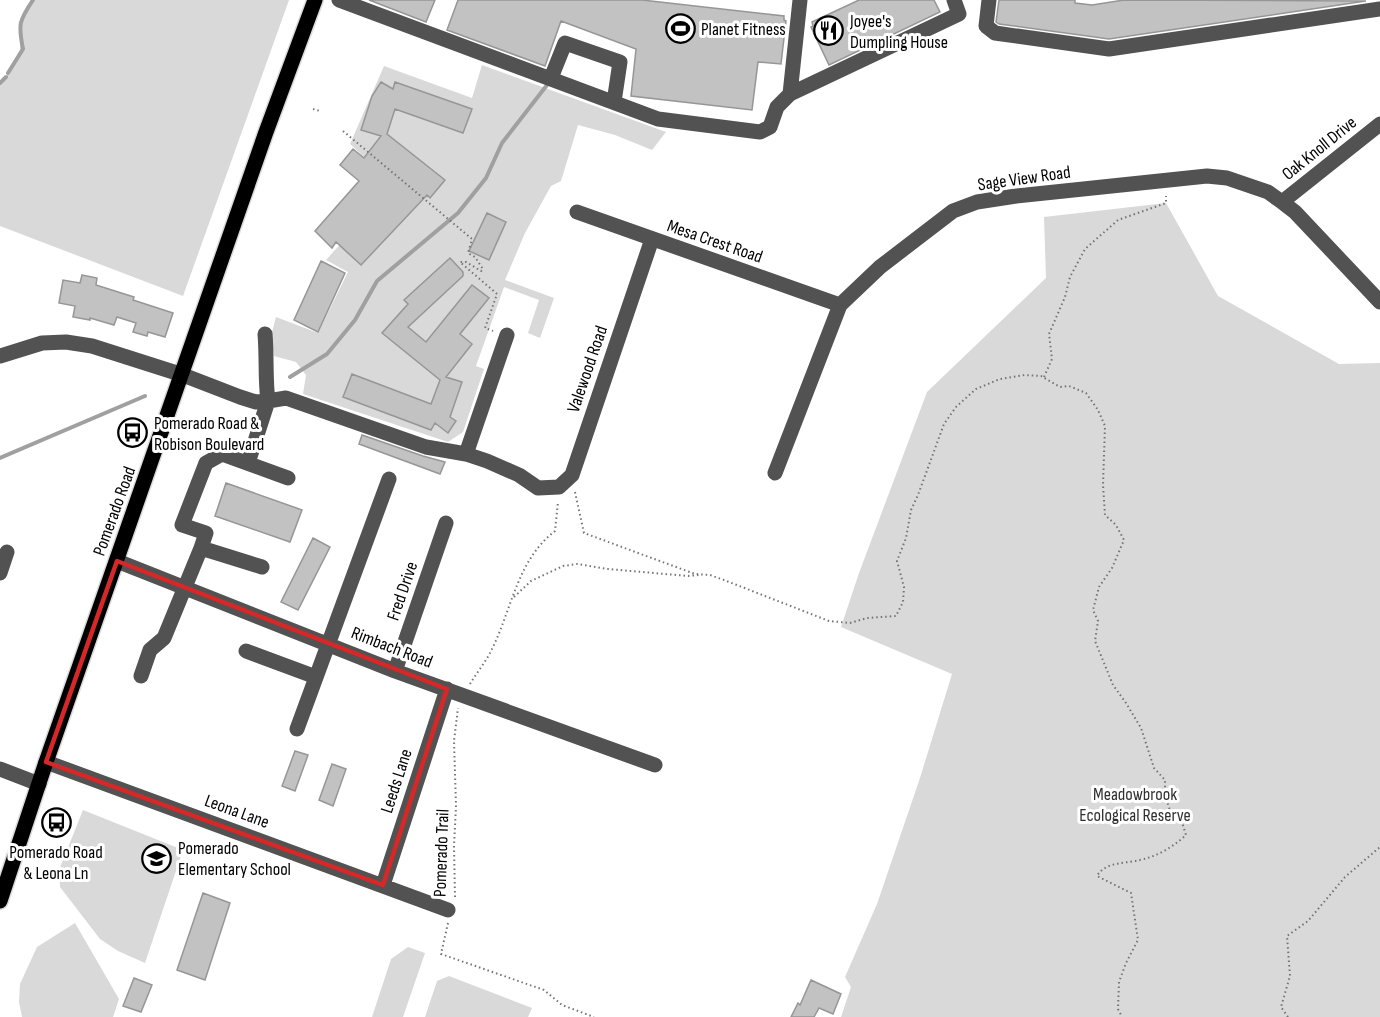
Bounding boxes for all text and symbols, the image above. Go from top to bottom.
place label: Joyee's Dumpling House [849,11,948,53]
sports icon: Planet Fitness [664,13,696,45]
restaurant icon: Joyee's Dumpling House [813,15,845,47]
place label: Planet Fitness [701,19,786,40]
street label: Oak Knoll Drive [1278,112,1361,185]
street label: Sage View Road [976,162,1072,195]
street label: Mesa Crest Road [664,215,765,268]
street label: Valewood Road [563,323,612,415]
place label: Pomerado Road & Robison Boulevard [154,413,264,455]
bus stop icon: Pomerado Road & Robison Boulevard [117,417,149,449]
street label: Pomerado Road [89,464,140,559]
street label: Fred Drive [383,559,422,623]
street label: Rimbach Road [348,622,435,673]
street label: Leeds Lane [376,746,417,816]
park label: Meadowbrook Ecological Reserve [1079,784,1191,826]
street label: Leona Lane [202,790,272,833]
bus stop icon: Pomerado Road & Leona Ln [40,807,72,839]
street label: Pomerado Trail [429,809,454,897]
place label: Pomerado Elementary School [178,838,291,880]
place label: Pomerado Road & Leona Ln [9,842,103,884]
school or university icon: Pomerado Elementary School [141,842,173,874]

